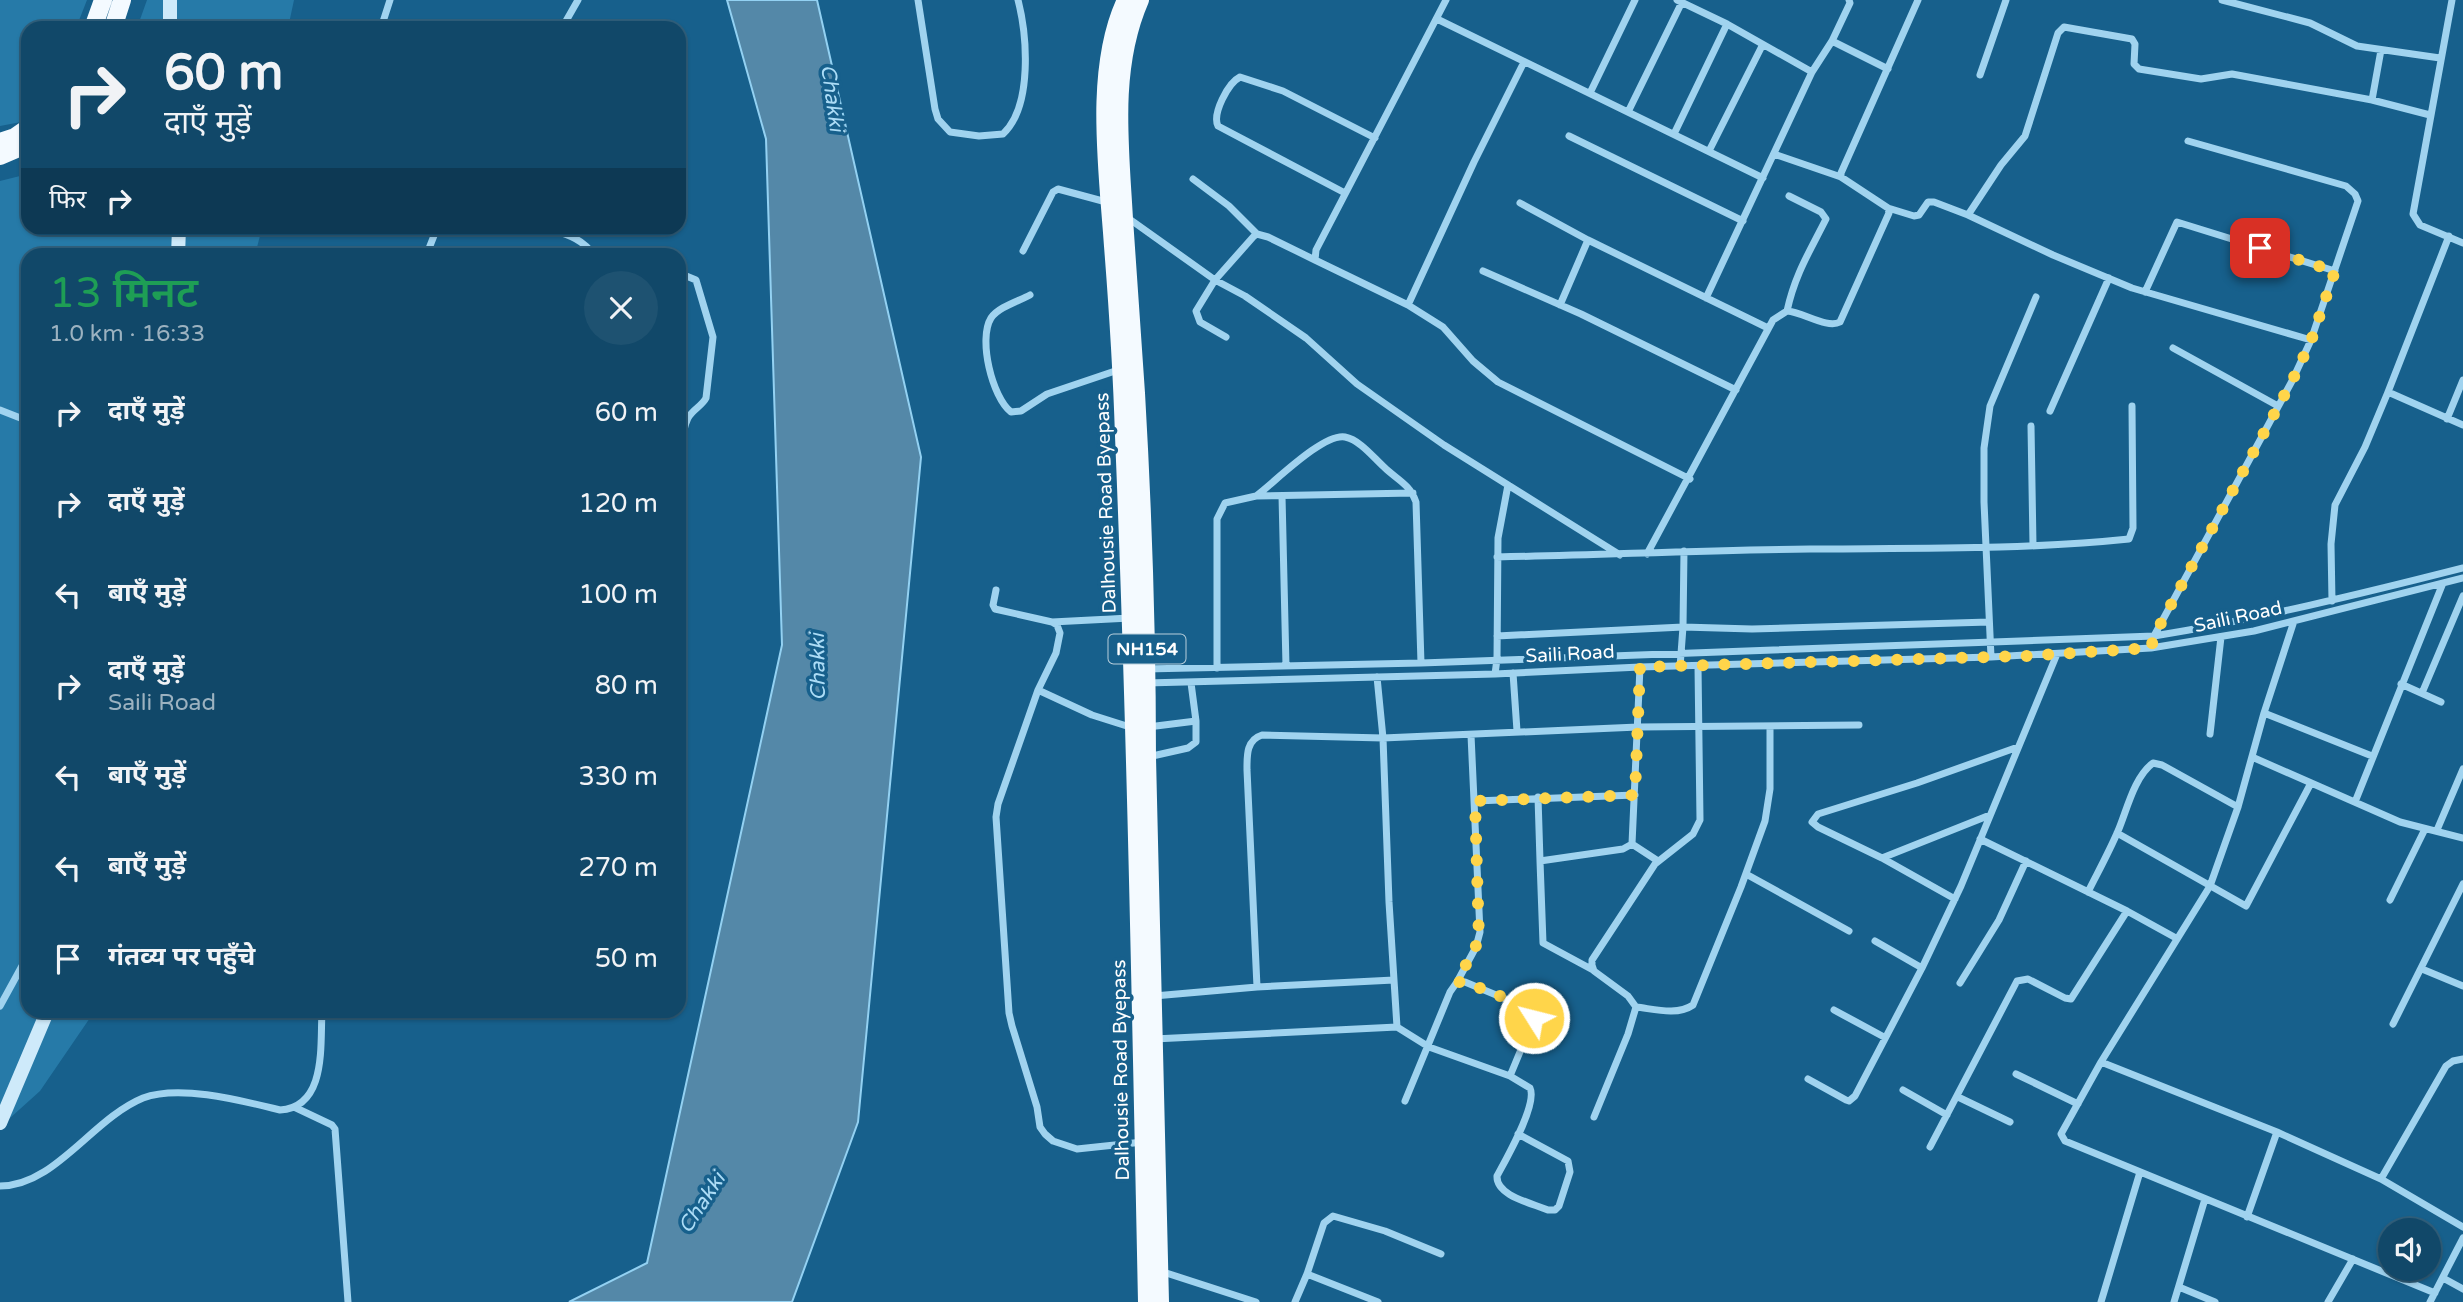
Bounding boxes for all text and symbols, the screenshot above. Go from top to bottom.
text: 60 m [164,44,283,103]
icon: right [49,49,140,140]
water label: Chakki [815,63,849,136]
text: दाएँ मुड़ें [164,104,252,142]
icon: right [100,182,138,220]
text: फिर [49,184,86,215]
pin [2230,218,2290,278]
icon: arrive [2241,229,2279,267]
text: 13 मिनट [49,268,198,319]
button: close [584,271,658,345]
text: 1.0 km · 16:33 [49,320,205,348]
street label: Dalhousie Road Byepass [1091,392,1121,614]
icon: right [49,394,87,432]
text: दाएँ मुड़ें [108,395,185,426]
text: 60 m [595,397,658,428]
icon: right [49,485,87,523]
text: दाएँ मुड़ें [108,486,185,517]
text: 120 m [578,488,658,519]
icon: left [49,576,87,614]
text: बाएँ मुड़ें [108,577,186,608]
text: 100 m [578,579,658,610]
street label: Saili Road [2192,597,2284,637]
water label: Chakki [805,630,831,701]
road number: NH154 [1108,634,1186,664]
street label: Saili Road [1525,641,1615,667]
text: दाएँ मुड़ें [108,654,185,685]
icon: right [49,667,87,705]
text: 80 m [595,670,658,701]
text: Saili Road [108,689,216,717]
icon: left [49,758,87,796]
text: बाएँ मुड़ें [108,759,186,790]
text: 330 m [578,761,658,792]
icon: left [49,849,87,887]
text: बाएँ मुड़ें [108,850,186,881]
text: 270 m [578,852,658,883]
icon: arrive [49,940,87,978]
text: गंतव्य पर पहुँचे [108,941,255,972]
text: 50 m [595,943,658,974]
street label: Dalhousie Road Byepass [1108,959,1134,1181]
position arrow [1497,981,1571,1055]
water label: Chakki [673,1166,732,1238]
map controls [2378,1218,2441,1281]
button: sound [2378,1218,2441,1281]

